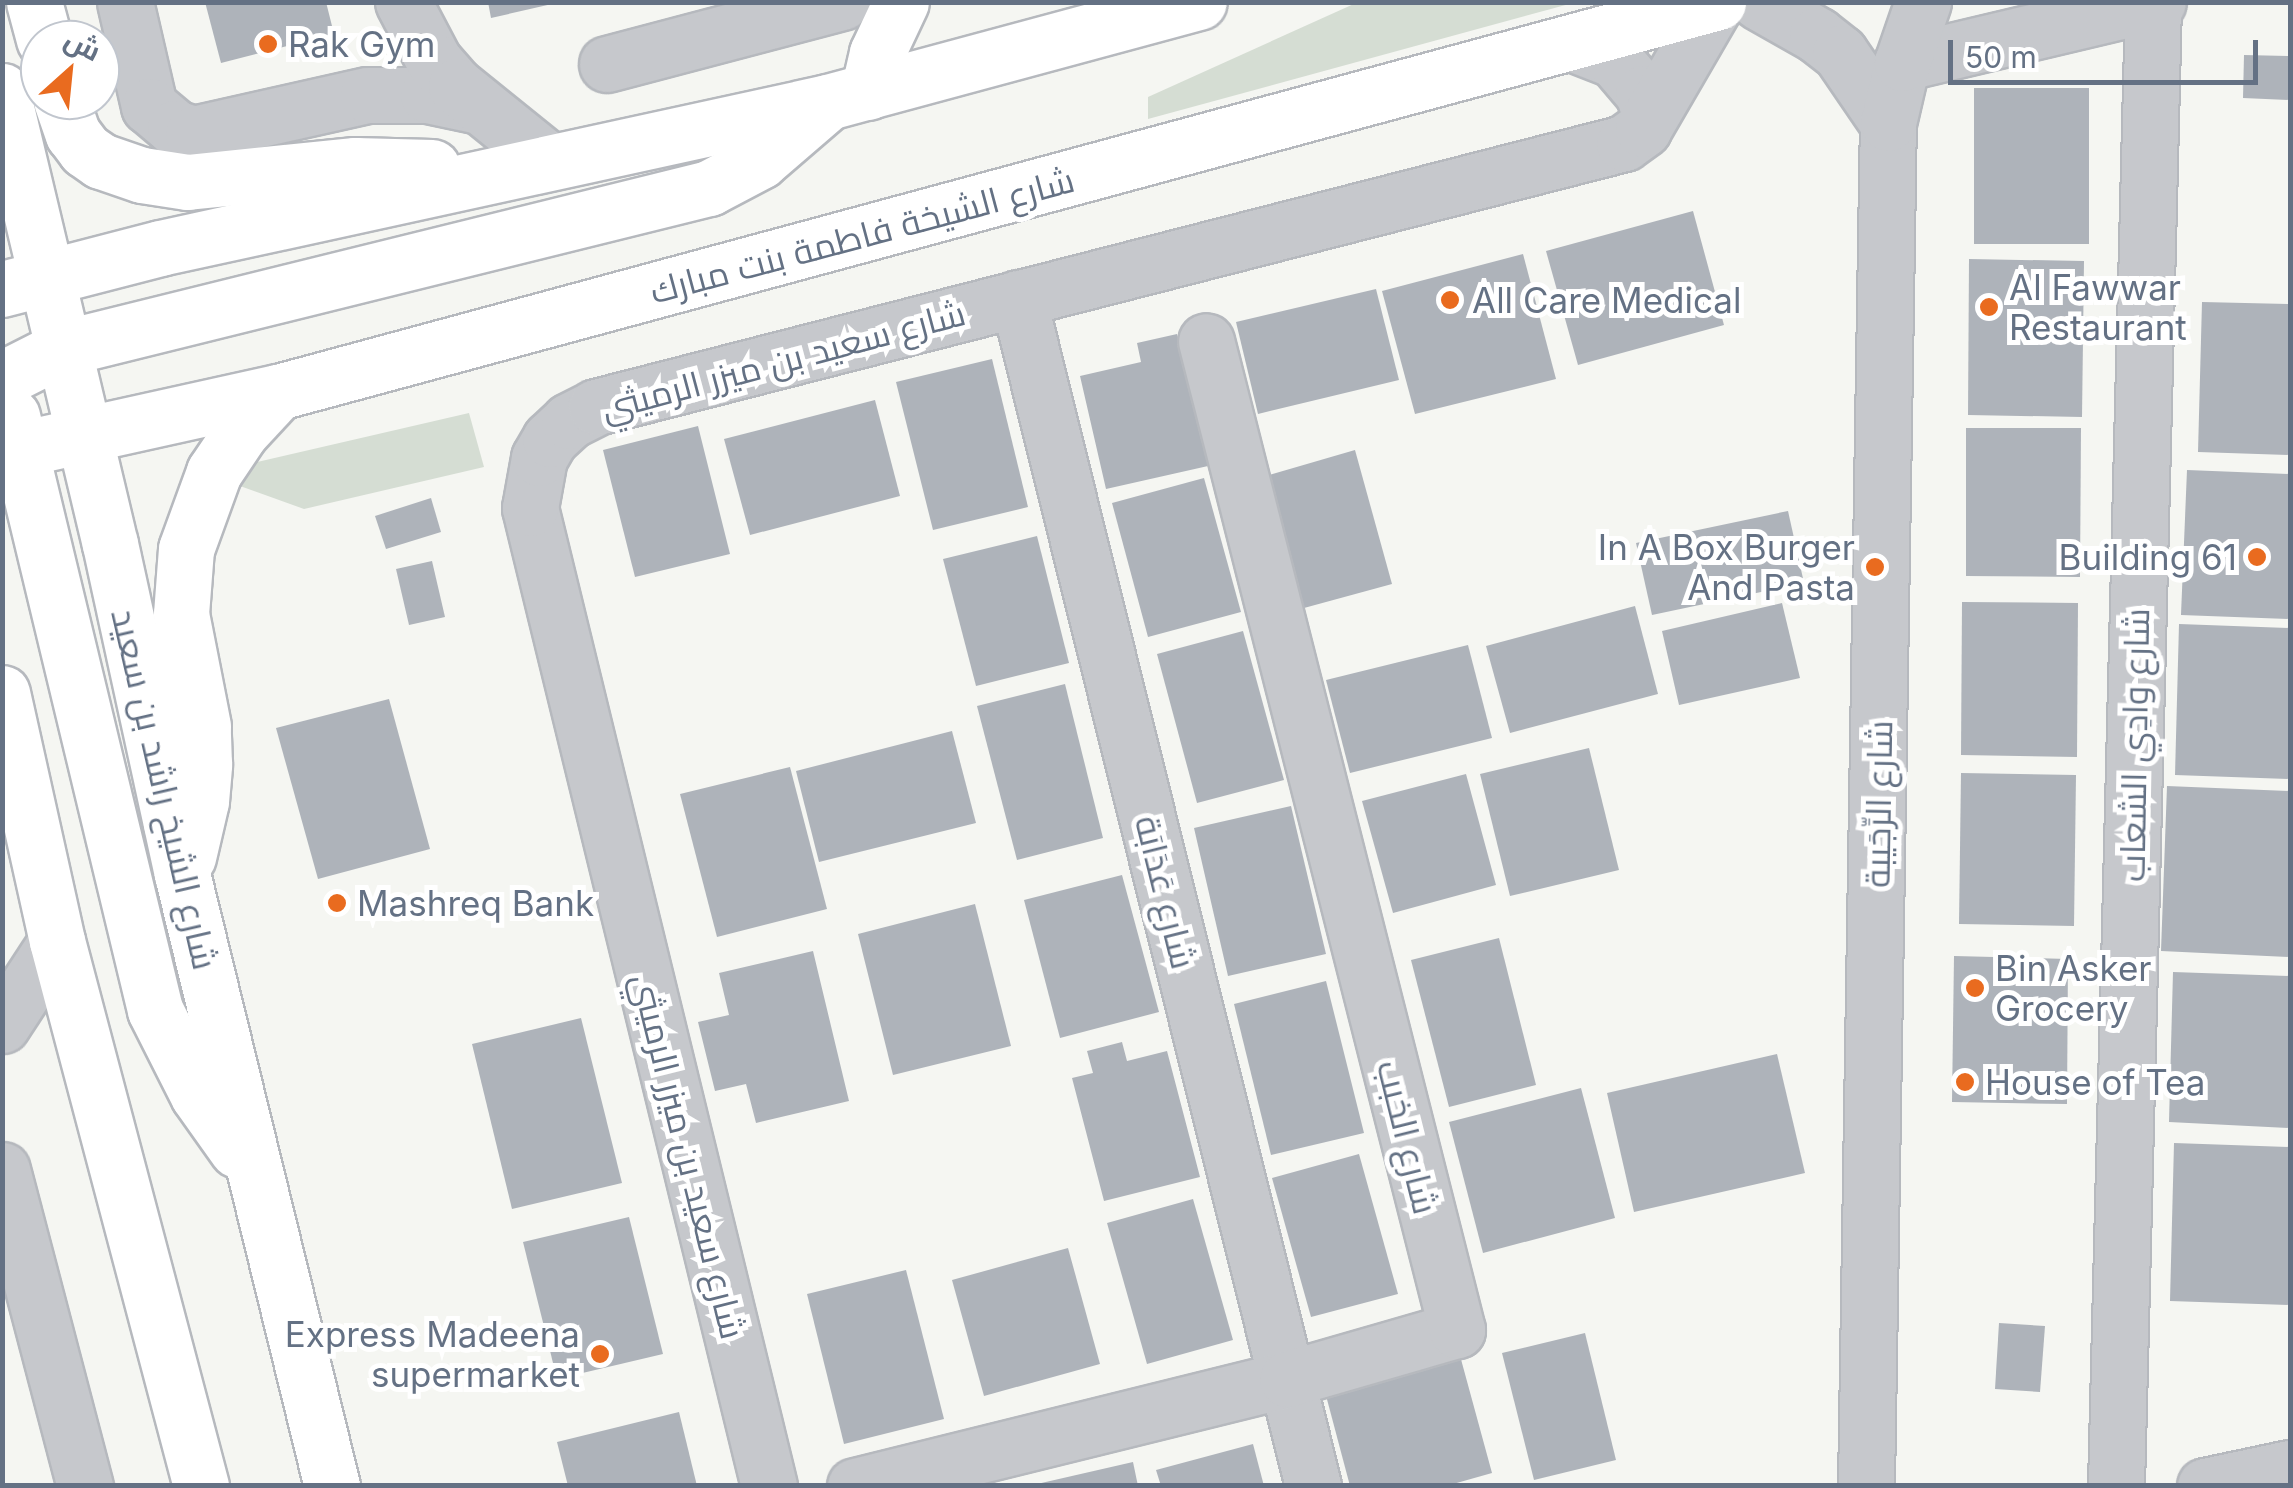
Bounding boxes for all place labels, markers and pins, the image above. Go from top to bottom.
place label: Rak Gym [288,23,436,65]
marker: Rak Gym [257,33,279,55]
place label: Al Fawwar Restaurant [2009,266,2187,348]
place label: All Care Medical [1472,279,1741,321]
marker: All Care Medical [1437,287,1463,313]
marker: Al Fawwar Restaurant [1978,296,2000,318]
place label: In A Box Burger And Pasta [1598,526,1855,608]
place label: Building 61 [2059,536,2237,578]
marker: Building 61 [2246,546,2268,568]
marker: In A Box Burger And Pasta [1864,556,1886,578]
place label: Mashreq Bank [357,882,594,924]
marker: Mashreq Bank [326,892,348,914]
place label: Bin Asker Grocery [1995,947,2152,1029]
marker: Bin Asker Grocery [1964,977,1986,999]
place label: House of Tea [1985,1061,2205,1103]
marker: House of Tea [1954,1071,1976,1093]
place label: Express Madeena supermarket [285,1313,580,1395]
marker: Express Madeena supermarket [589,1343,611,1365]

